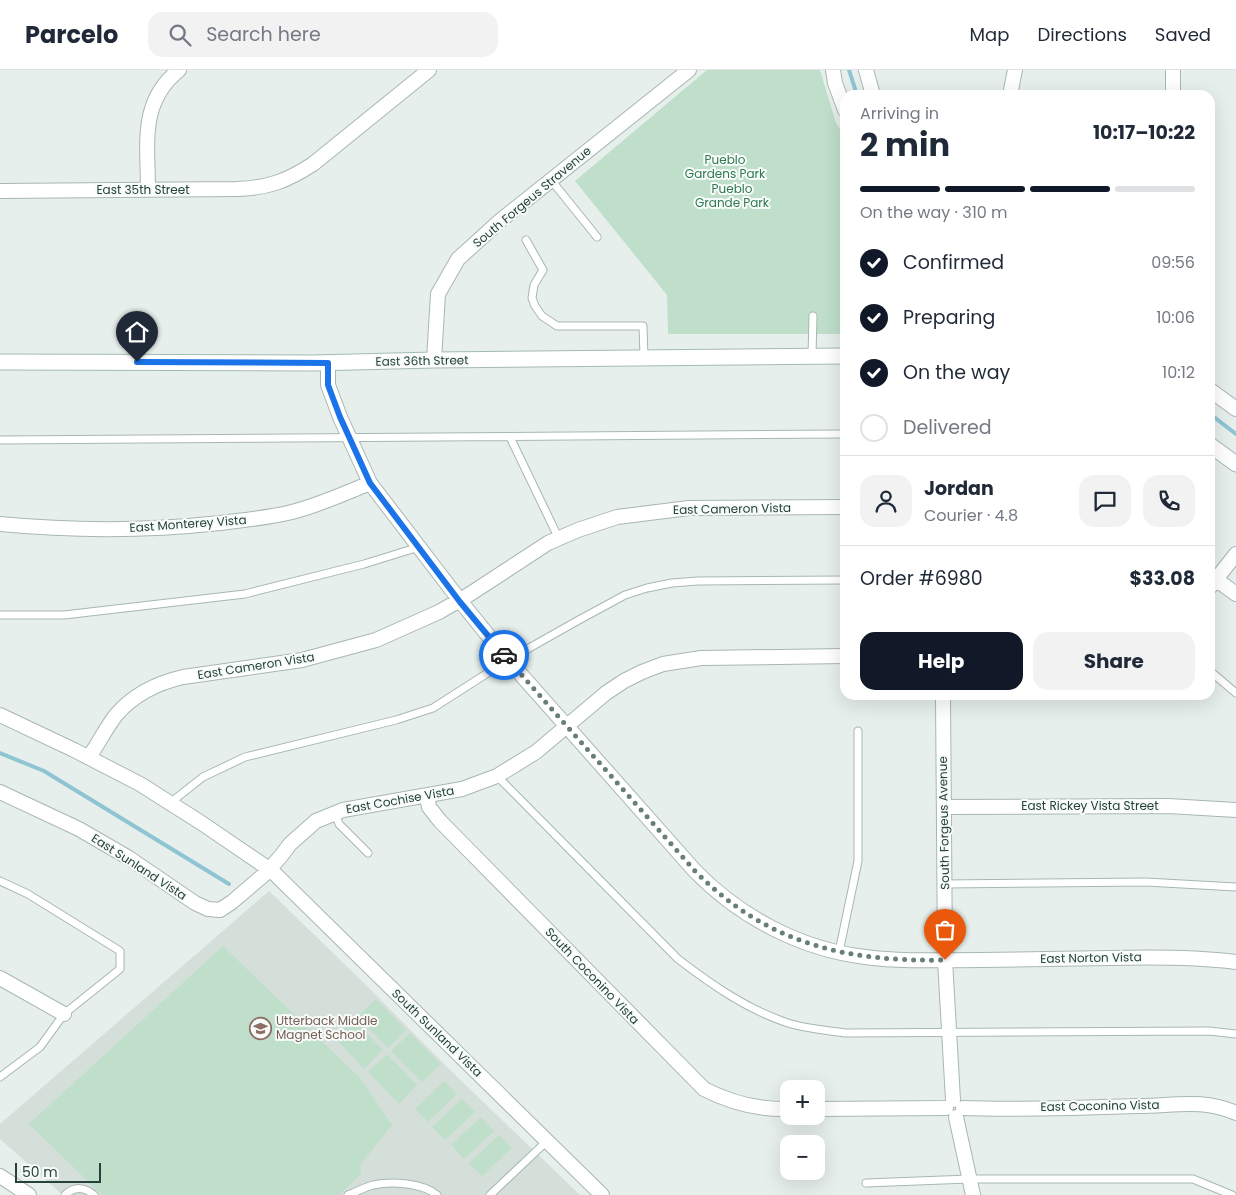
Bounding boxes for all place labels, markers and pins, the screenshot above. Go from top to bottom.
pin [116,311,158,362]
pin [924,909,966,960]
place label: Utterback Middle Magnet School [276,1012,378,1043]
school or university icon: Utterback Middle Magnet School [248,1016,272,1040]

